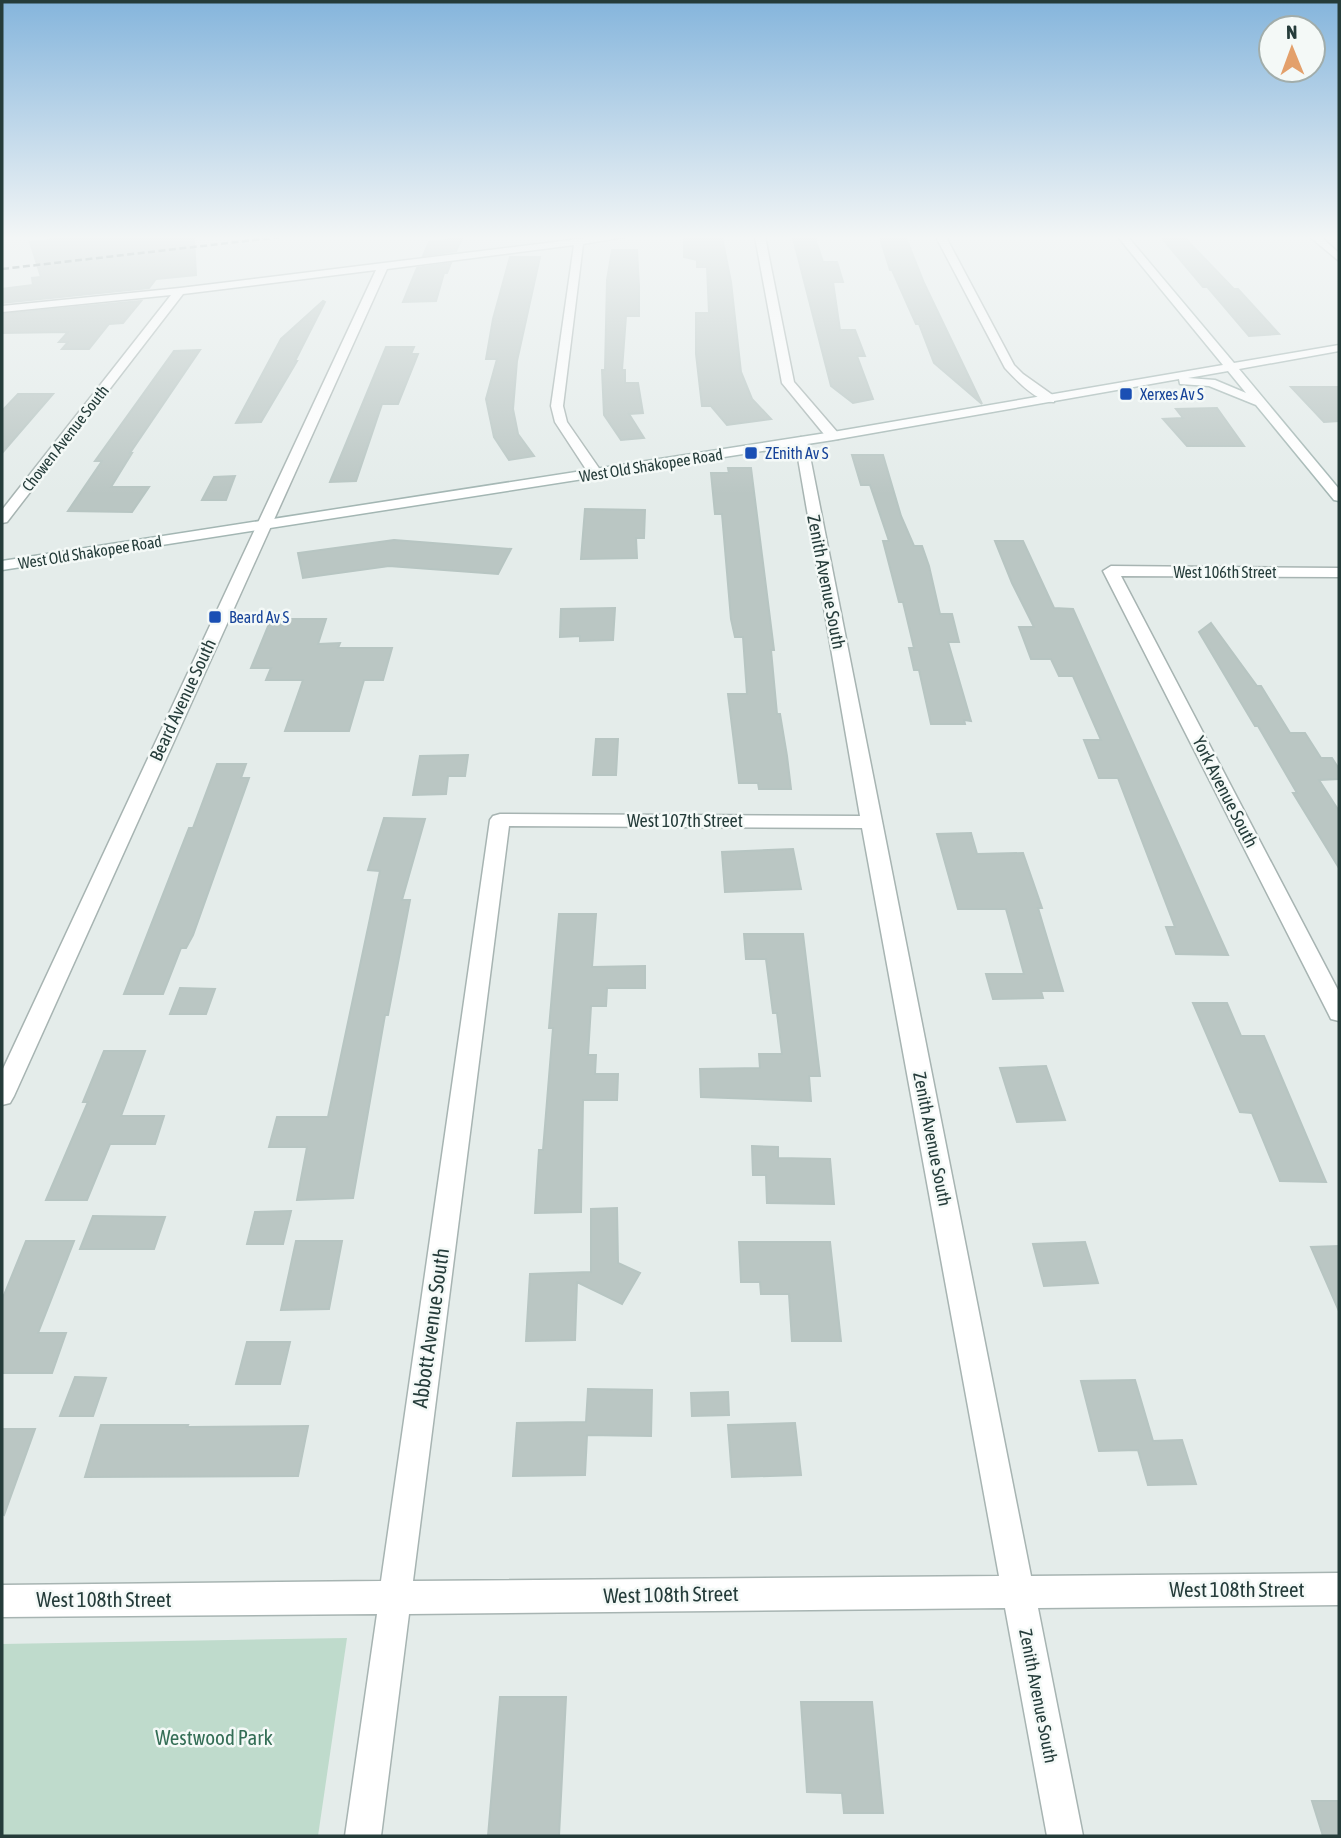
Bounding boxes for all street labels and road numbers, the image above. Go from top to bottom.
street label: Chowen Avenue South [18,381,112,495]
street label: West Old Shakopee Road [578,445,724,486]
street label: Zenith Avenue South [803,513,850,651]
street label: West Old Shakopee Road [17,532,163,573]
street label: West 106th Street [1173,563,1277,581]
street label: Beard Avenue South [145,635,220,764]
street label: York Avenue South [1188,733,1262,851]
street label: West 107th Street [627,810,743,831]
street label: Zenith Avenue South [909,1070,956,1208]
street label: Abbott Avenue South [407,1246,453,1409]
street label: West 108th Street [1169,1577,1305,1601]
street label: West 108th Street [603,1581,739,1607]
street label: West 108th Street [36,1587,172,1611]
street label: Zenith Avenue South [1015,1627,1062,1765]

